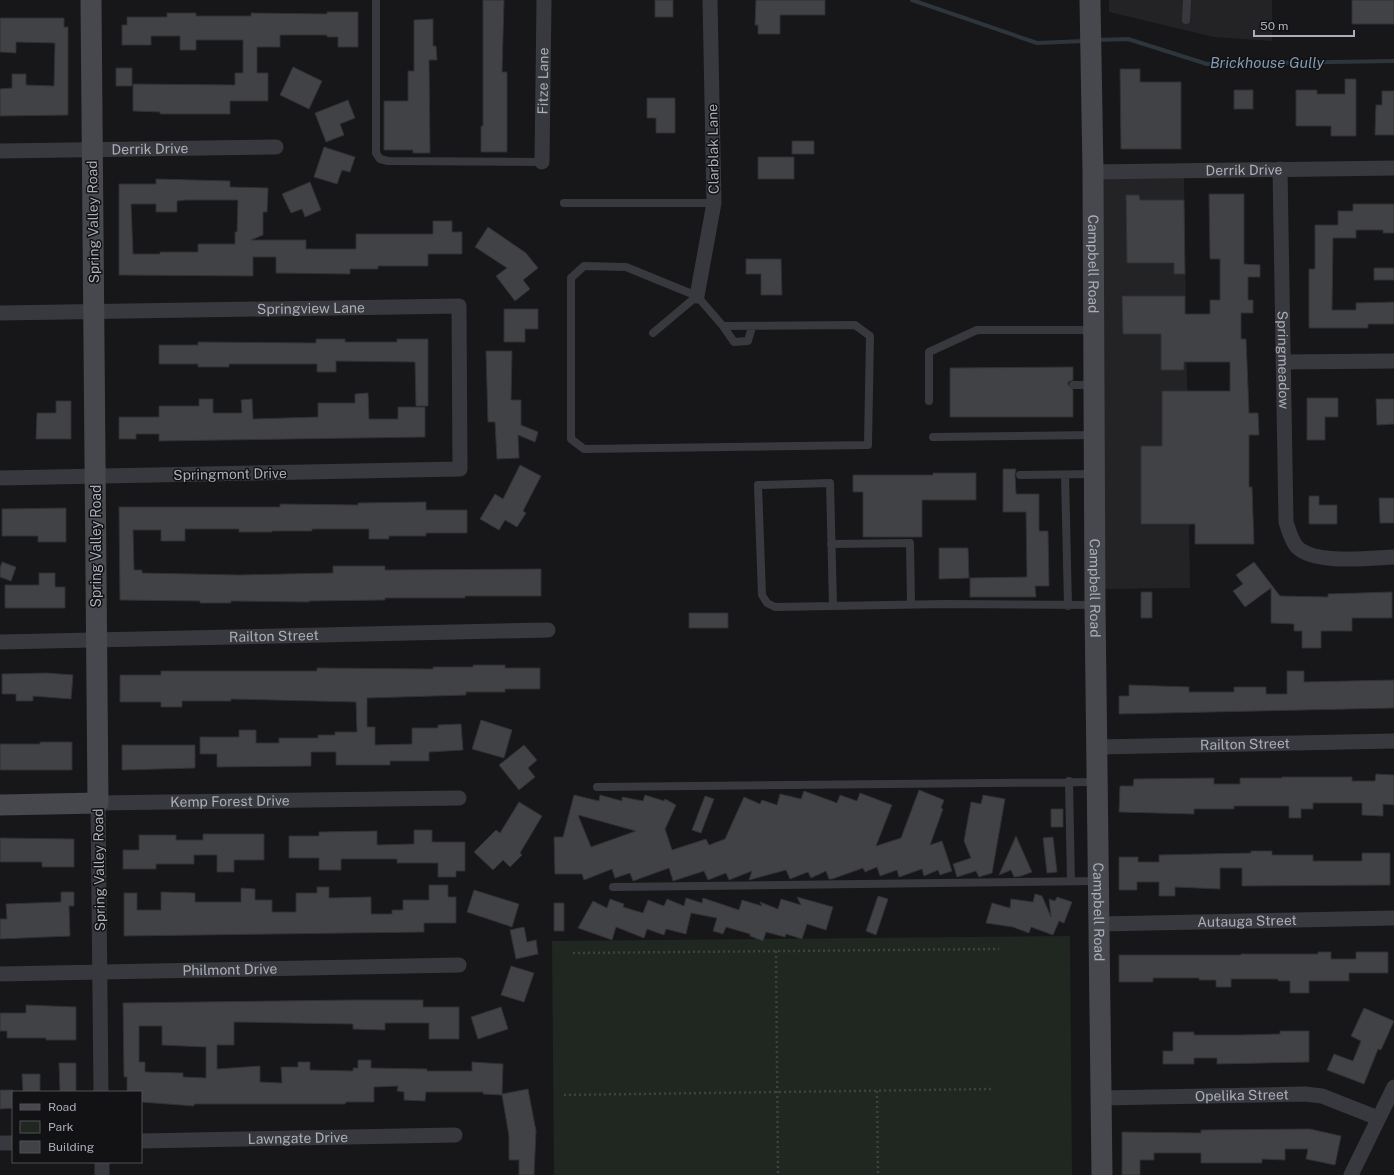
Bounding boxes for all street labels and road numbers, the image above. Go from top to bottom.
street label: Fitze Lane [535,47,551,115]
street label: Clarblak Lane [704,104,722,194]
street label: Derrik Drive [111,140,189,157]
street label: Spring Valley Road [84,160,102,284]
street label: Derrik Drive [1205,161,1283,179]
street label: Campbell Road [1085,214,1102,313]
street label: Springview Lane [257,299,365,317]
street label: Springmeadow [1274,311,1292,409]
street label: Springmont Drive [173,465,287,483]
street label: Spring Valley Road [88,485,104,607]
street label: Campbell Road [1087,538,1103,638]
street label: Railton Street [229,627,319,645]
street label: Railton Street [1200,735,1290,753]
street label: Kemp Forest Drive [170,792,290,810]
street label: Spring Valley Road [90,808,108,932]
street label: Campbell Road [1090,862,1107,962]
street label: Autauga Street [1197,912,1297,930]
street label: Philmont Drive [182,961,278,978]
street label: Opelika Street [1195,1086,1289,1104]
street label: Lawngate Drive [248,1129,348,1147]

